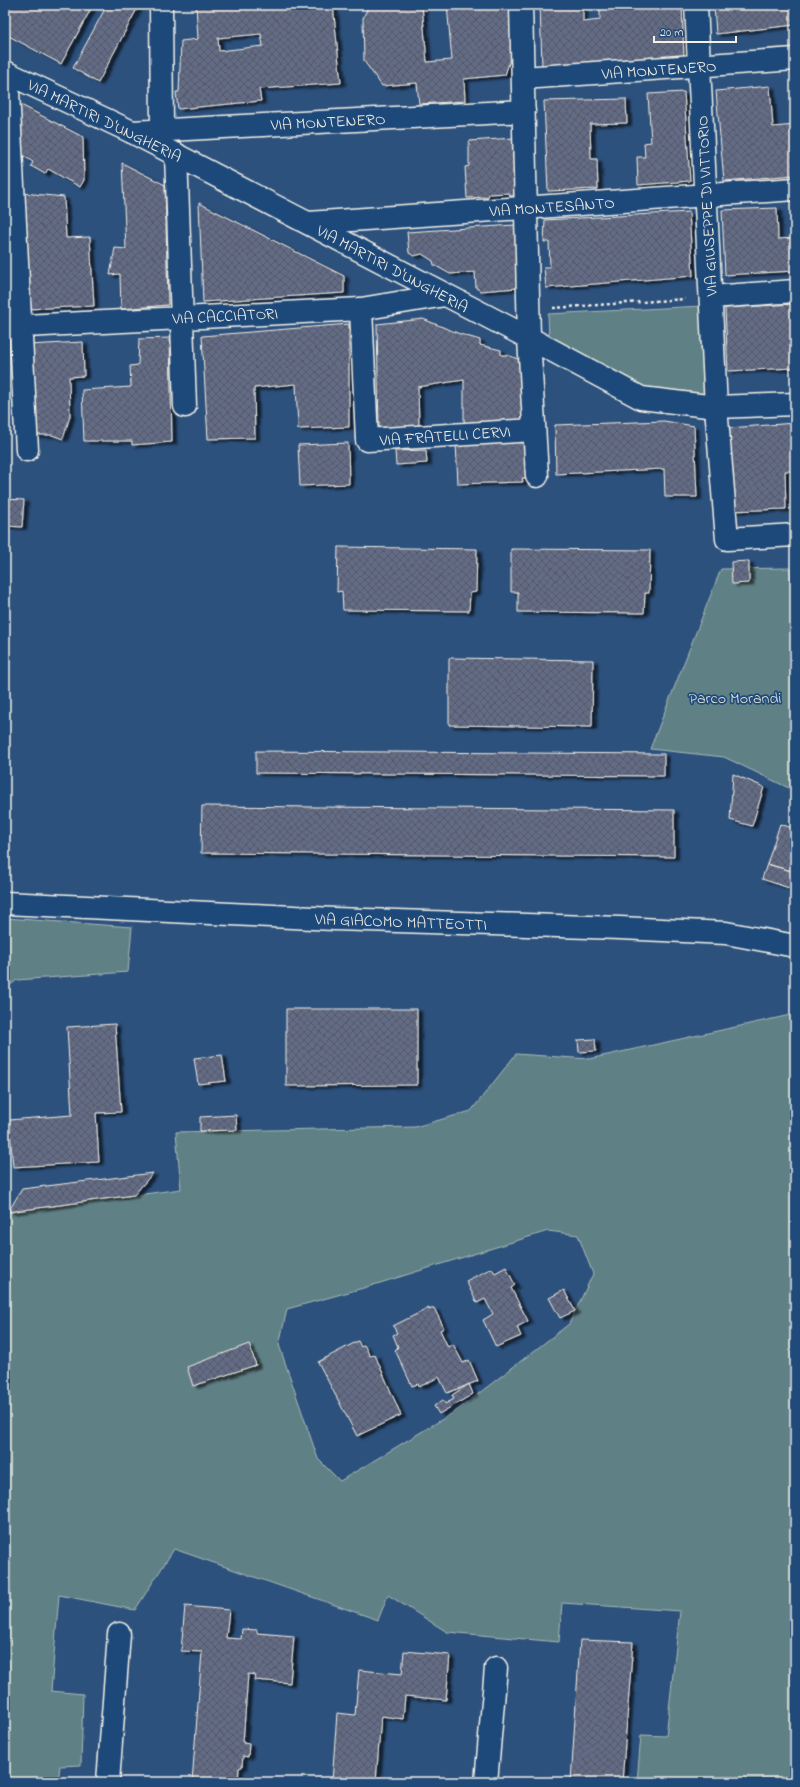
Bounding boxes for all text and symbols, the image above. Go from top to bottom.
scale bar [654,18,736,44]
text: 20 m [660,24,683,42]
street label: VIA MONTENERO [600,55,717,87]
street label: VIA MARTIRI D'UNGHERIA [22,74,185,170]
street label: VIA MONTENERO [269,108,386,138]
street label: VIA GIUSEPPE DI VITTORIO [691,115,725,298]
street label: VIA MONTESANTO [488,192,616,224]
street label: VIA MARTIRI D'UNGHERIA [311,219,472,320]
street label: VIA CACCIATORI [171,302,279,332]
street label: VIA FRATELLI CERVI [378,420,511,454]
park label: Parco Morandi [689,687,781,711]
street label: VIA GIACOMO MATTEOTTI [314,908,487,938]

